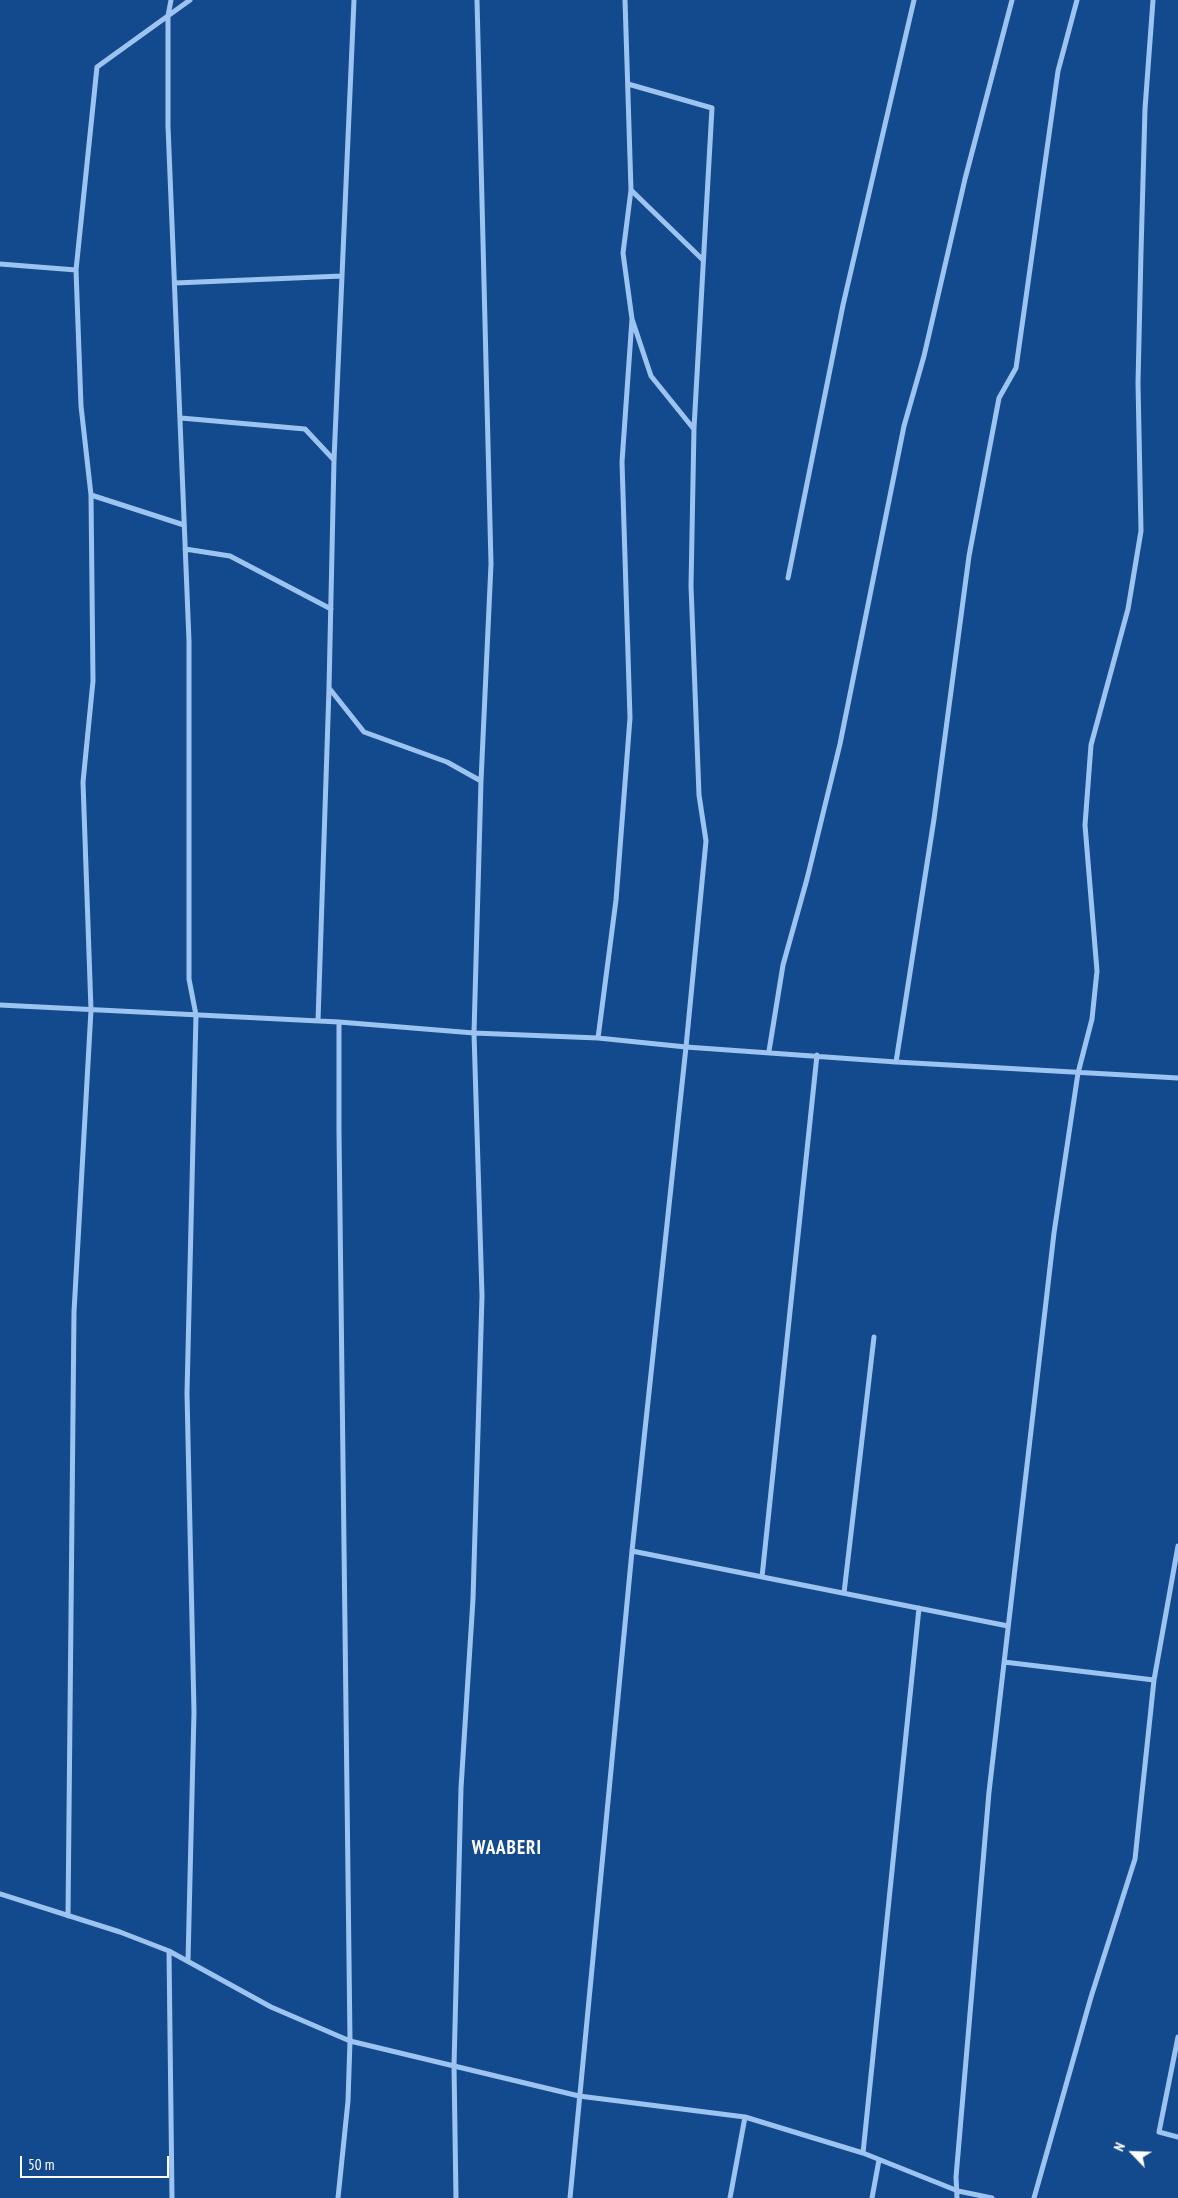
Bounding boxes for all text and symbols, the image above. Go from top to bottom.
district label: WAABERI [471,1838,543,1860]
north arrow [1108,2128,1158,2178]
text: N [1110,2140,1129,2154]
scale bar [22,2146,171,2178]
text: 50 m [28,2155,54,2174]

